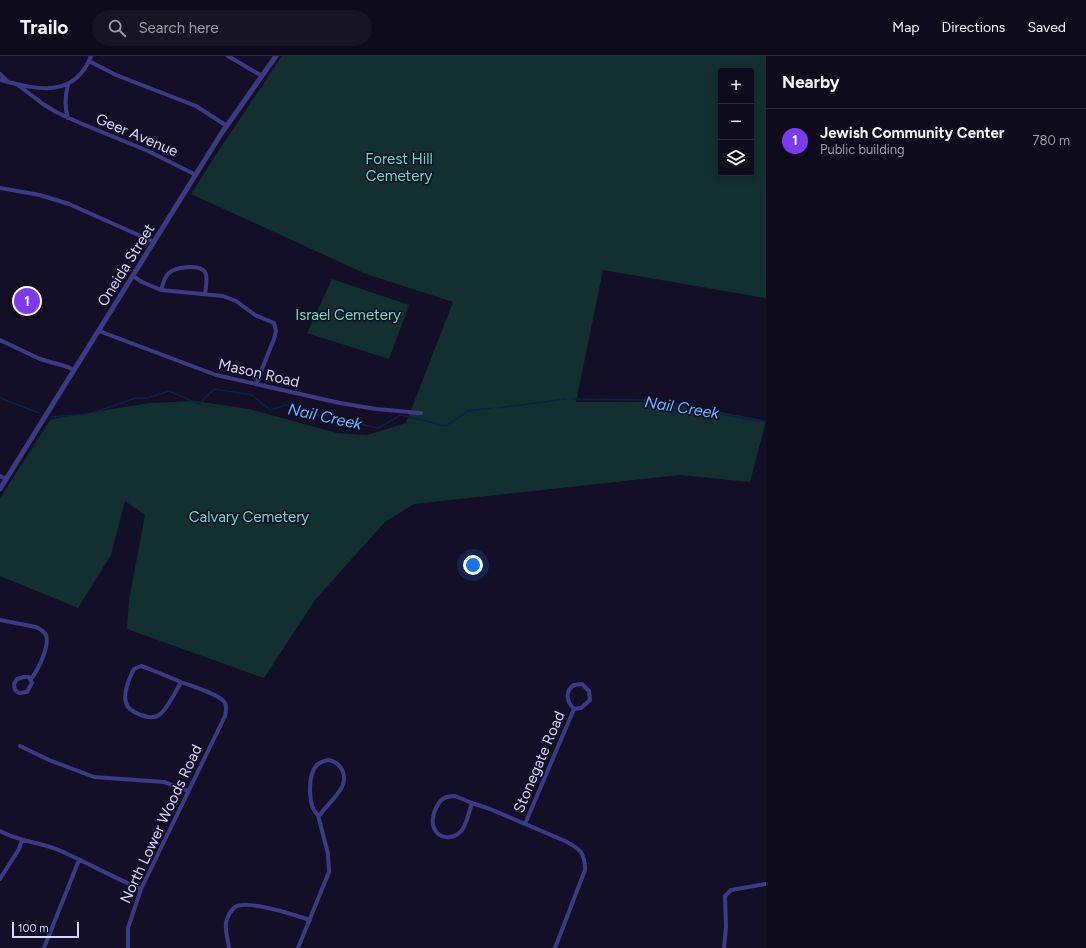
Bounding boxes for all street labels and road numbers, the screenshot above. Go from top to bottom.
street label: Geer Avenue [93,110,181,160]
street label: Oneida Street [94,220,159,310]
street label: Mason Road [217,355,301,391]
street label: Stonegate Road [509,708,569,816]
street label: North Lower Woods Road [116,742,206,906]

